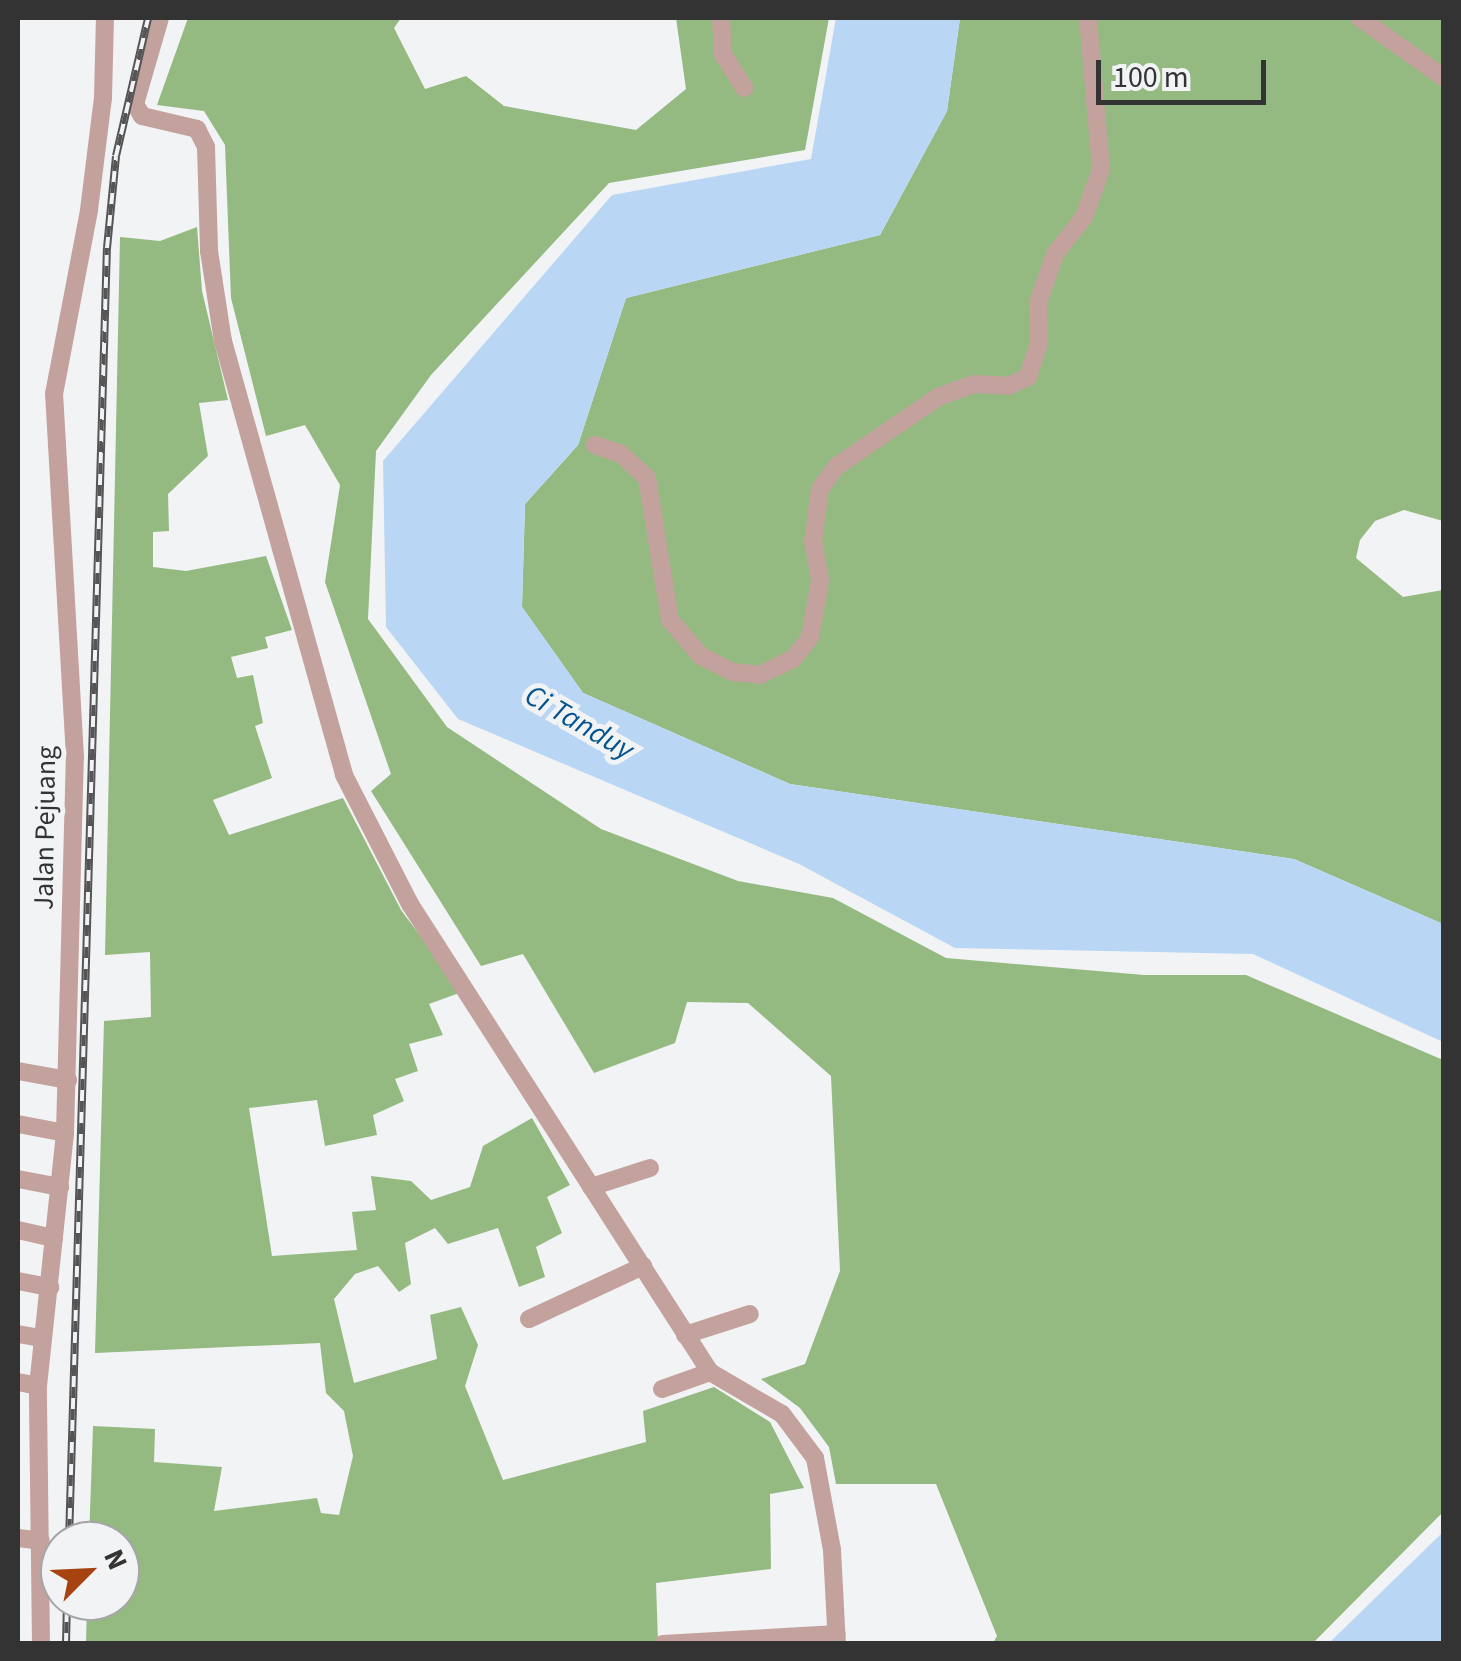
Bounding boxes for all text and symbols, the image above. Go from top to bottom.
scale bar [1101,40,1271,102]
text: 100 m [1113,56,1189,99]
water label: Ci Tanduy [518,677,640,769]
street label: Jalan Pejuang [27,745,63,911]
north arrow [40,1521,140,1621]
text: N [94,1543,138,1576]

